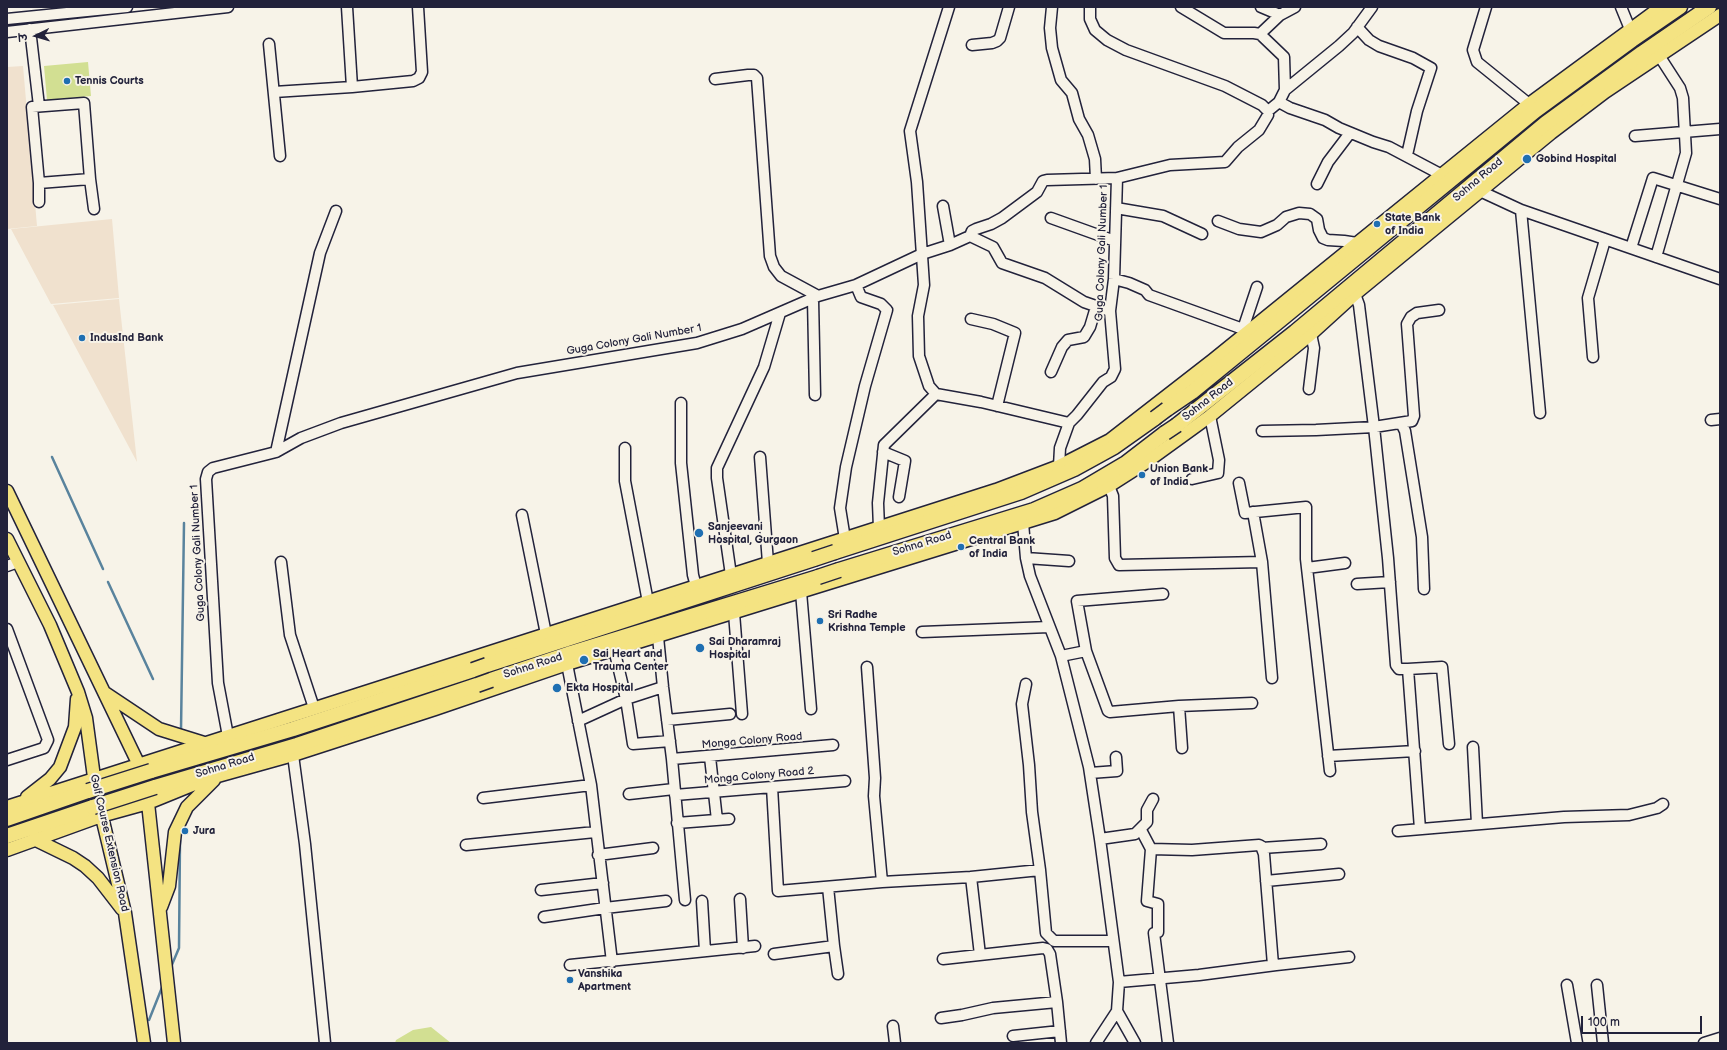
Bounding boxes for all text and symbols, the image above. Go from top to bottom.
north arrow [16,16,56,56]
text: उ [17,33,30,41]
place label: Tennis Courts [75,74,144,88]
marker: Tennis Courts [62,76,72,86]
place label: Gobind Hospital [1536,152,1616,166]
marker: Gobind Hospital [1521,153,1533,165]
street label: Sohna Road [1450,155,1506,205]
street label: Guga Colony Gali Number 1 [1093,184,1111,322]
place label: State Bank of India [1385,211,1440,237]
marker: State Bank of India [1372,219,1382,229]
street label: Guga Colony Gali Number 1 [566,322,702,358]
place label: IndusInd Bank [90,331,163,345]
marker: IndusInd Bank [77,333,87,343]
street label: Sohna Road [1180,376,1236,424]
place label: Union Bank of India [1150,462,1208,488]
marker: Union Bank of India [1137,470,1147,480]
street label: Guga Colony Gali Number 1 [188,484,208,622]
place label: Sanjeevani Hospital, Gurgaon [708,520,798,546]
marker: Sanjeevani Hospital, Gurgaon [693,527,705,539]
street label: Sohna Road [891,529,953,559]
place label: Central Bank of India [969,534,1035,560]
marker: Central Bank of India [956,542,966,552]
place label: Sri Radhe Krishna Temple [828,608,906,634]
marker: Sri Radhe Krishna Temple [815,616,825,626]
place label: Sai Dharamraj Hospital [709,635,781,661]
marker: Sai Dharamraj Hospital [694,642,706,654]
place label: Sai Heart and Trauma Center [593,647,668,673]
street label: Sohna Road [502,650,564,682]
marker: Sai Heart and Trauma Center [578,654,590,666]
place label: Ekta Hospital [566,681,633,695]
marker: Ekta Hospital [551,682,563,694]
street label: Monga Colony Road [701,730,803,752]
street label: Sohna Road [194,751,256,781]
street label: Monga Colony Road 2 [703,765,815,787]
street label: Golf Course Extension Road [87,773,131,913]
place label: Jura [193,824,215,838]
marker: Jura [180,826,190,836]
place label: Vanshika Apartment [578,967,631,993]
marker: Vanshika Apartment [565,975,575,985]
scale bar [1583,1008,1704,1034]
text: 100 m [1588,1015,1620,1030]

